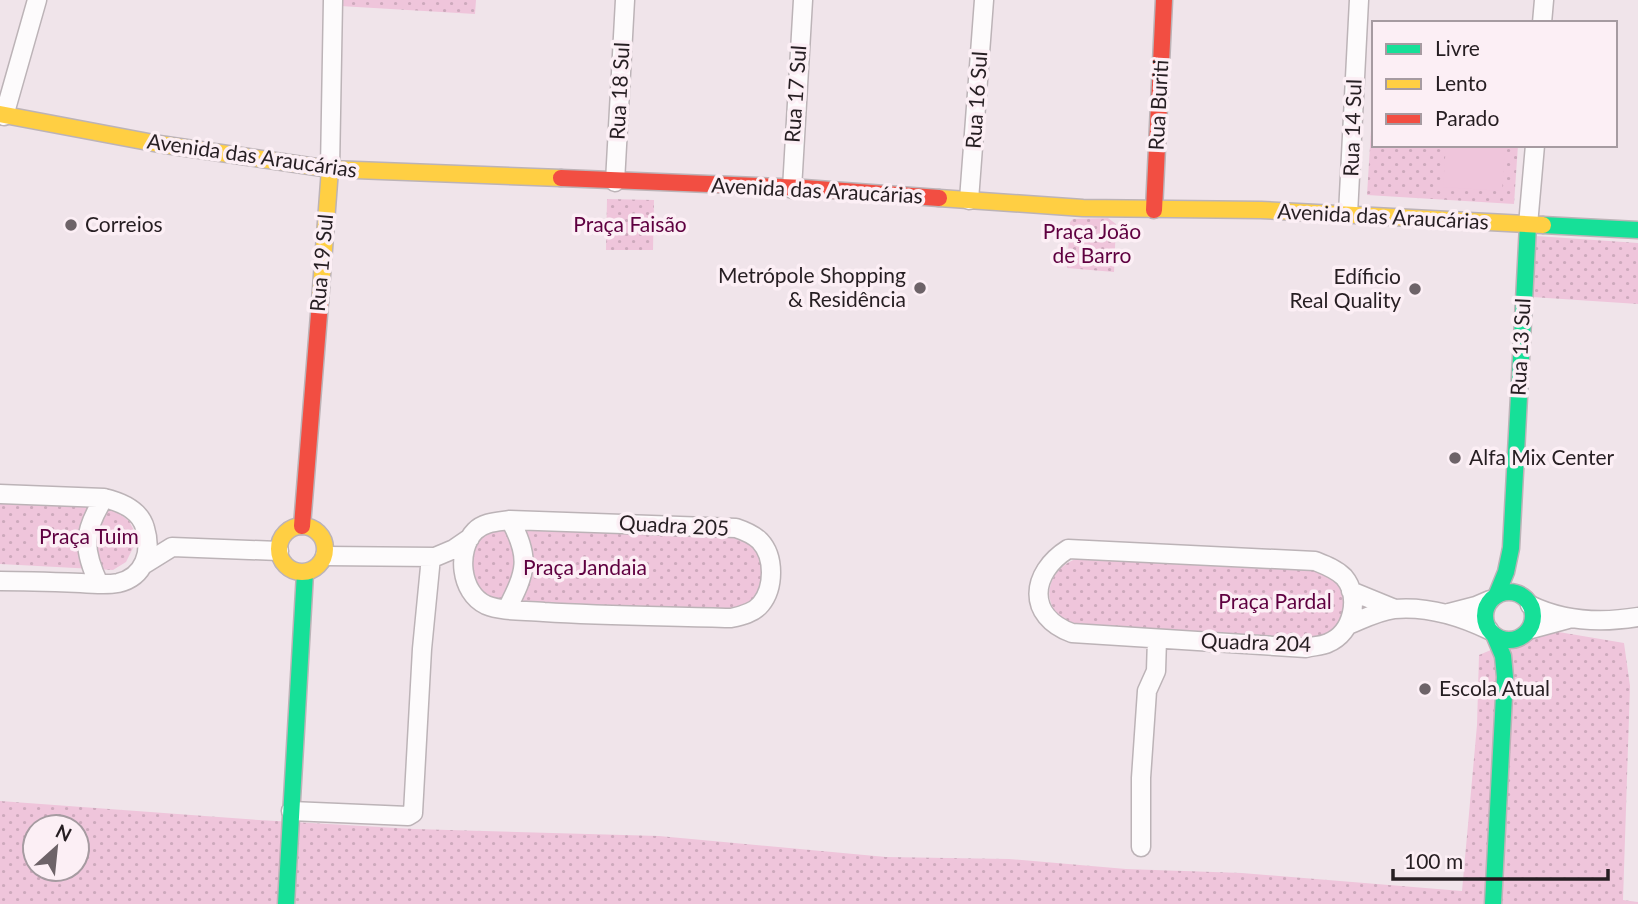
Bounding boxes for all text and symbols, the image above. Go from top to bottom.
legend [1372,21,1617,147]
text: Livre [1435,35,1480,60]
street label: Rua 18 Sul [603,41,634,140]
street label: Rua 17 Sul [779,44,810,144]
street label: Rua 16 Sul [960,50,991,150]
street label: Rua Buriti [1143,59,1172,151]
text: Lento [1435,70,1487,95]
street label: Rua 14 Sul [1337,79,1366,177]
text: Parado [1435,105,1499,130]
street label: Avenida das Araucárias [146,127,359,182]
street label: Avenida das Araucárias [711,171,923,208]
street label: Avenida das Araucárias [1277,197,1489,234]
place label: Correios [85,211,163,236]
park label: Praça Faisão [573,211,687,236]
street label: Rua 19 Sul [304,213,337,313]
marker: Correios [63,217,79,233]
park label: Praça João de Barro [1043,218,1141,267]
place label: Metrópole Shopping & Residência [718,262,906,311]
place label: Edíficio Real Quality [1290,263,1401,312]
marker: Metrópole Shopping & Residência [912,280,928,296]
marker: Edíficio Real Quality [1407,281,1423,297]
street label: Rua 13 Sul [1504,297,1535,396]
place label: Alfa Mix Center [1469,444,1614,469]
marker: Alfa Mix Center [1447,450,1463,466]
street label: Quadra 205 [618,509,730,540]
park label: Praça Tuim [39,523,139,548]
park label: Praça Jandaia [523,554,647,579]
park label: Praça Pardal [1218,588,1332,613]
street label: Quadra 204 [1200,627,1312,656]
place label: Escola Atual [1439,675,1550,700]
marker: Escola Atual [1417,681,1433,697]
north arrow [21,813,91,883]
text: N [52,819,76,846]
scale bar [1393,838,1608,882]
text: 100 m [1404,848,1463,873]

